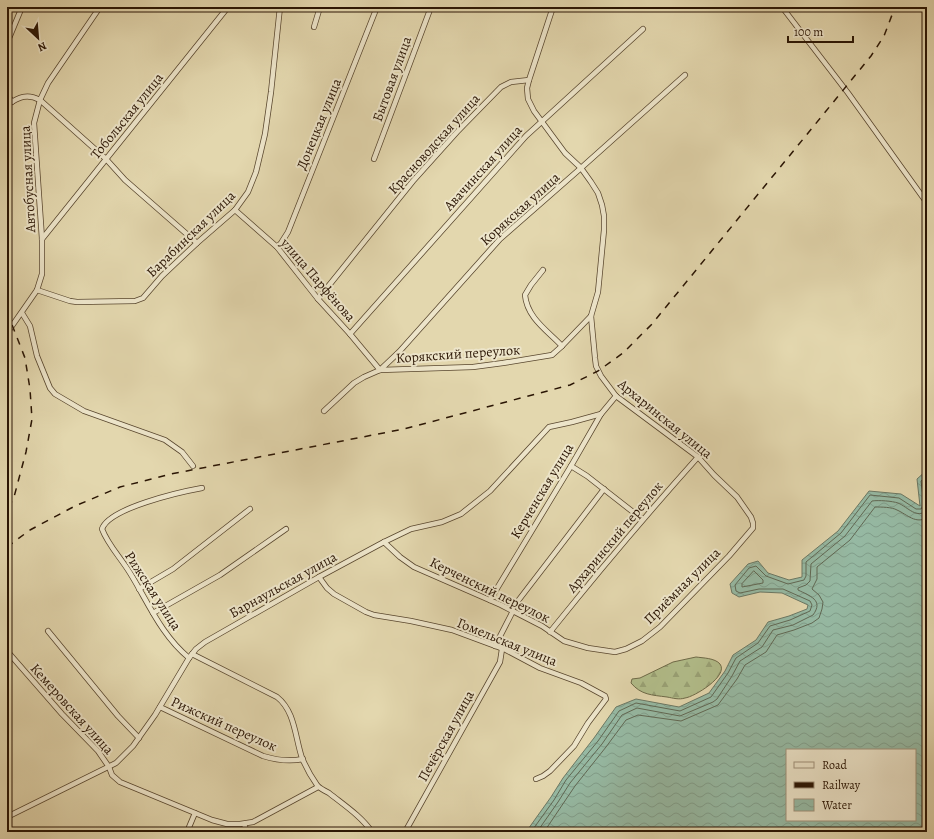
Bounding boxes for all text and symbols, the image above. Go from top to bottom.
north arrow [18,18,58,58]
scale bar [788,18,853,44]
text: 100 m [794,24,823,40]
street label: Бытовая улица [368,33,416,124]
text: N [35,38,49,55]
street label: Тобольская улица [86,68,168,163]
street label: Донецкая улица [292,75,346,173]
street label: Красноводская улица [384,89,485,198]
street label: Авачинская улица [439,121,527,216]
street label: Автобусная улица [16,125,40,234]
street label: Корякская улица [476,168,564,250]
street label: Барабинская улица [142,186,240,282]
street label: улица Парфёнова [276,233,360,326]
street label: Корякский переулок [395,340,521,368]
street label: Архаринская улица [613,374,717,463]
street label: Керченская улица [506,439,578,542]
street label: Архаринский переулок [562,477,667,597]
street label: Приёмная улица [640,543,725,628]
street label: Барнаульская улица [226,547,341,623]
street label: Рижская улица [120,548,186,635]
street label: Керченский переулок [427,553,553,627]
street label: Гомельская улица [454,613,560,671]
street label: Кемеровская улица [26,659,118,759]
street label: Печёрская улица [413,687,479,785]
street label: Рижский переулок [168,692,280,756]
legend [786,749,916,821]
text: Road [822,757,848,773]
text: Railway [822,777,861,793]
text: Water [821,797,852,813]

